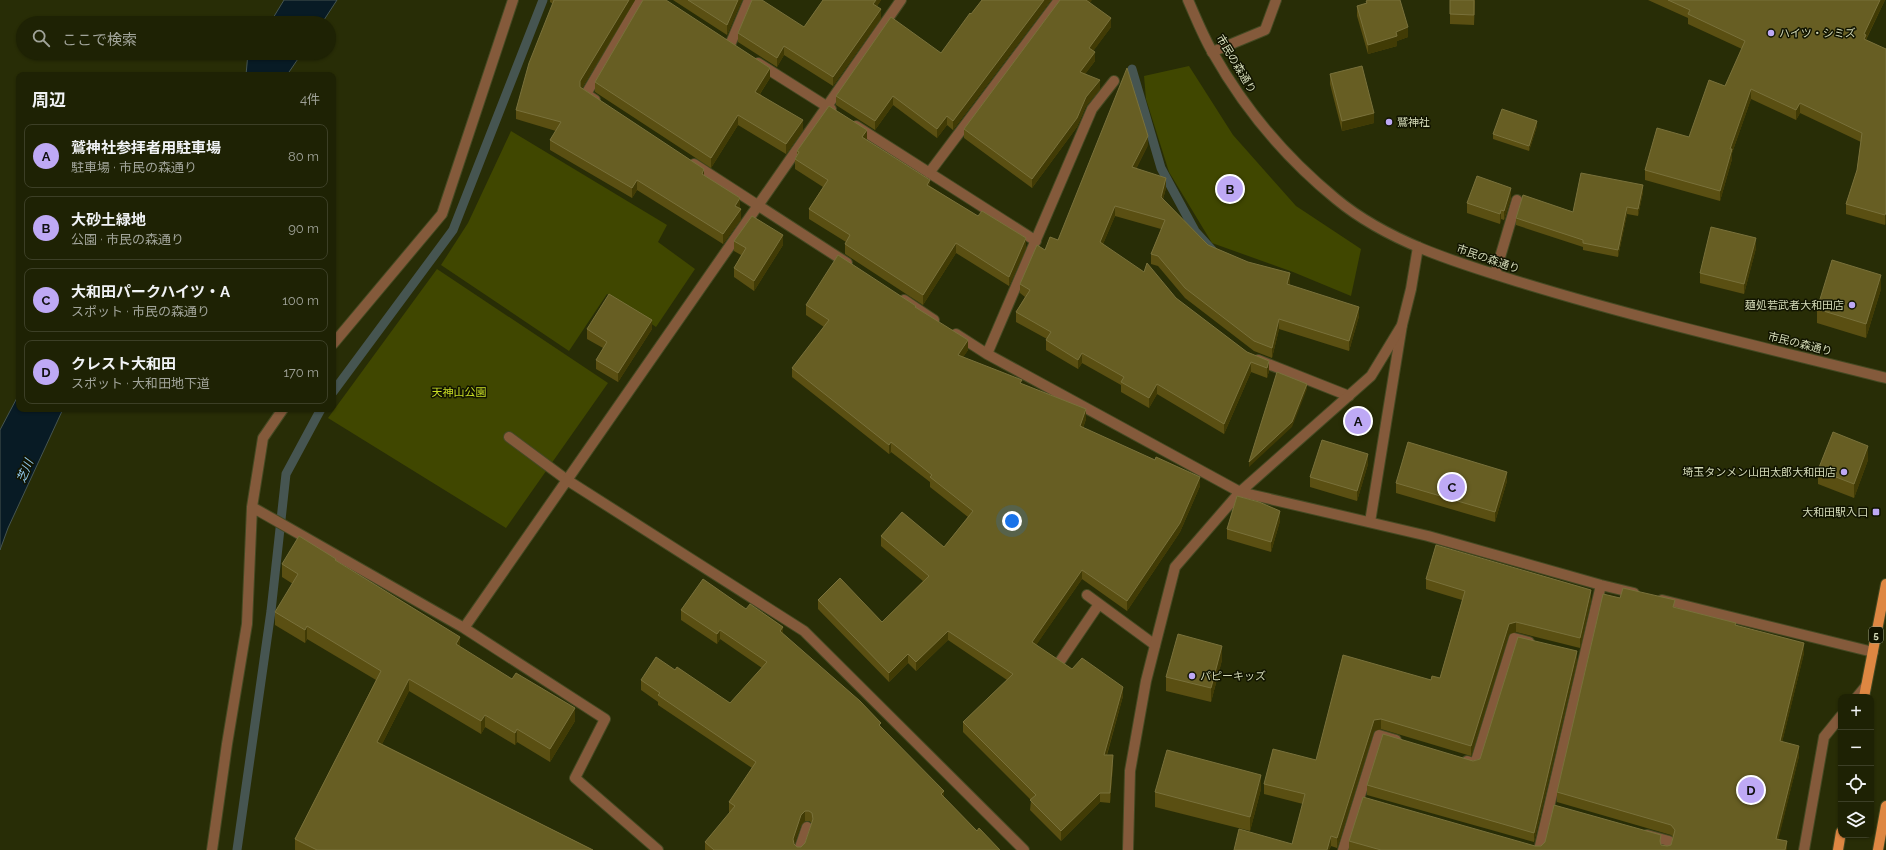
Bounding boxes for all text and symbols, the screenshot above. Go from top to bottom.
search box [16,16,336,60]
icon: search [30,27,52,49]
place label: ハイツ・シミズ [1779,27,1856,40]
marker: ハイツ・シミズ [1766,28,1776,38]
text: ここで検索 [62,31,137,49]
street label: 市民の森通り [1213,32,1259,96]
text: 周辺 [32,90,66,110]
text: 4件 [300,92,320,107]
place label: 鷲神社 [1397,116,1430,129]
marker: 鷲神社 [1384,117,1394,127]
text: 鷲神社参拝者用駐車場 [71,139,221,157]
text: A [42,149,50,164]
text: 80 m [288,149,319,164]
text: 駐車場 · 市民の森通り [71,160,197,175]
pin: B [1217,174,1243,204]
text: 大砂土緑地 [71,211,146,229]
text: B [42,221,50,236]
text: 90 m [288,221,319,236]
text: 公園 · 市民の森通り [71,232,184,247]
street label: 市民の森通り [1455,242,1521,276]
text: 大和田パークハイツ・A [71,283,230,301]
text: C [42,293,50,308]
text: 100 m [282,293,319,308]
place label: 麺処若武者大和田店 [1745,299,1844,312]
marker: 麺処若武者大和田店 [1847,300,1857,310]
text: スポット · 市民の森通り [71,304,210,319]
street label: 市民の森通り [1766,330,1834,358]
text: クレスト大和田 [71,355,176,373]
text: D [41,365,51,380]
text: 170 m [283,365,319,380]
text: スポット · 大和田地下道 [71,376,210,391]
park label: 天神山公園 [432,386,487,399]
pin: A [1345,406,1371,436]
water label: 芝川 [14,455,37,485]
place label: 埼玉タンメン山田太郎大和田店 [1682,466,1836,479]
marker: 埼玉タンメン山田太郎大和田店 [1839,467,1849,477]
pin: C [1439,472,1465,502]
place label: 大和田駅入口 [1802,506,1868,519]
marker: 大和田駅入口 [1871,507,1881,517]
your location [1002,511,1022,531]
road number: 5 [1869,627,1883,643]
place label: パピーキッズ [1200,670,1266,683]
marker: パピーキッズ [1187,671,1197,681]
map controls [1838,694,1874,838]
button: + [1838,694,1874,730]
button: − [1838,730,1874,766]
button: locate [1838,766,1874,802]
pin: D [1738,775,1764,805]
button: layers [1838,802,1874,838]

